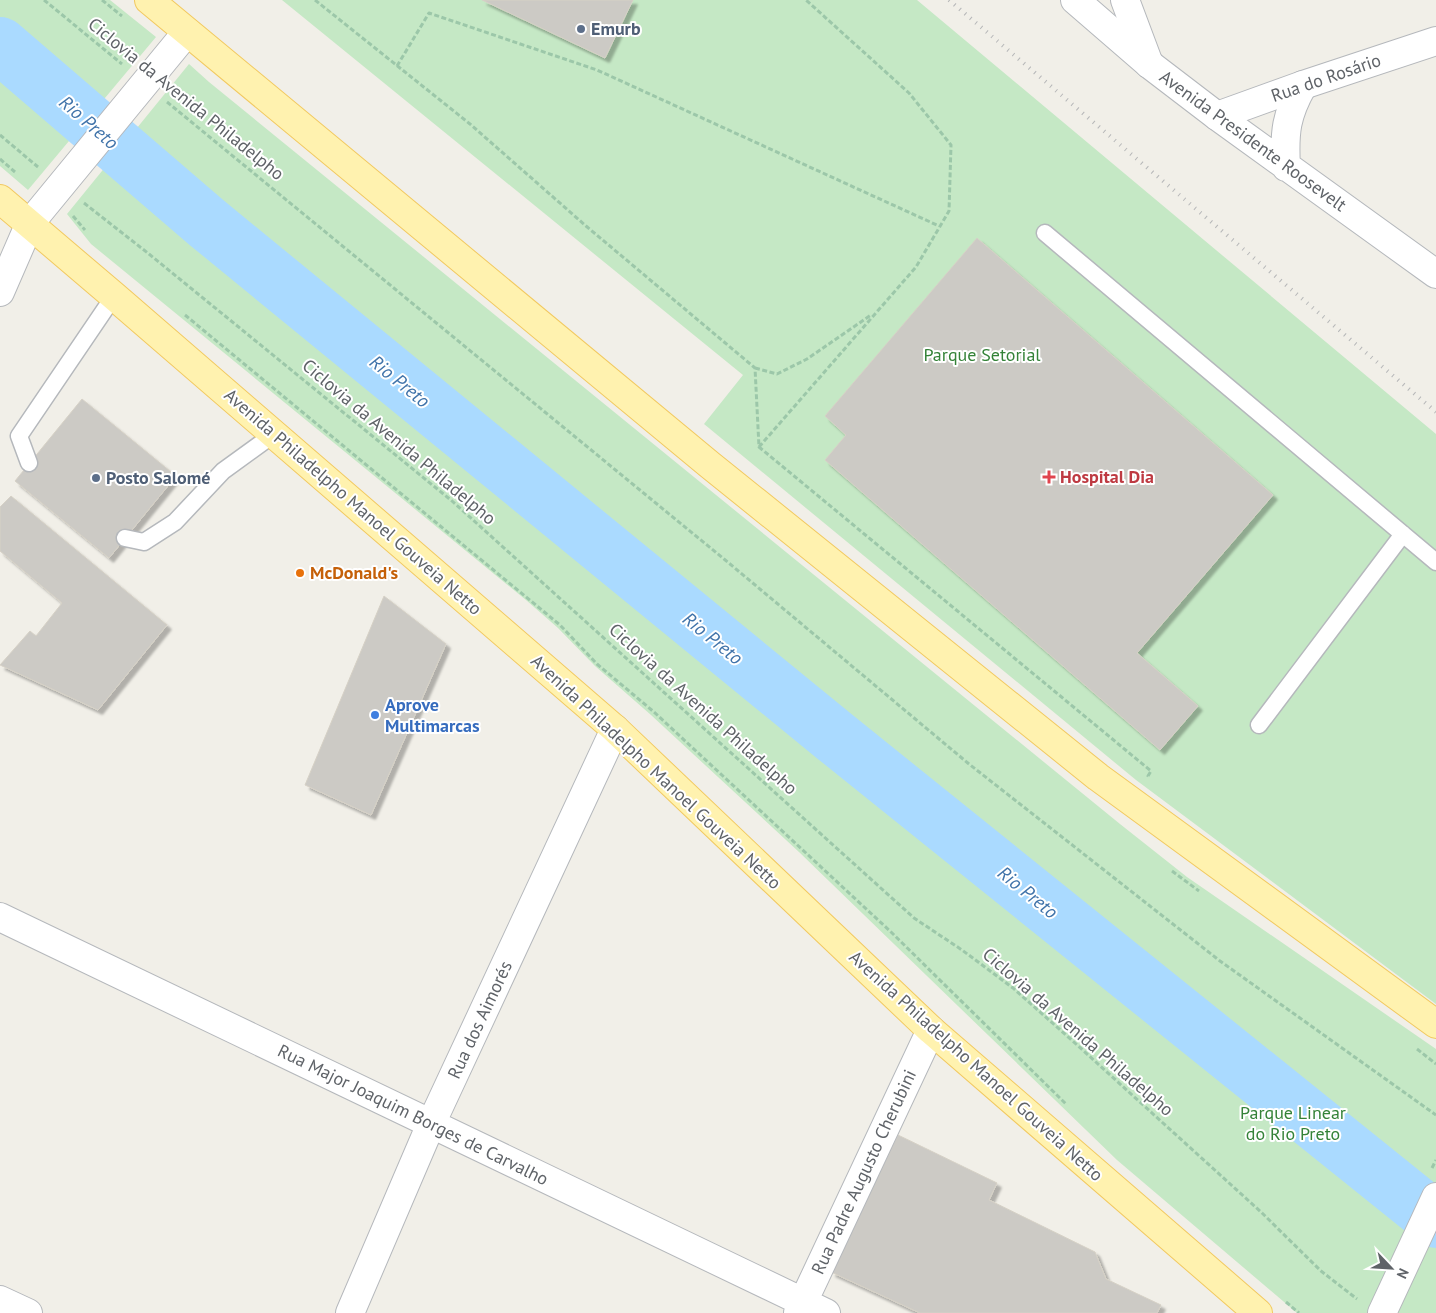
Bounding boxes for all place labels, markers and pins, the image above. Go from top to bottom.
place label: Emurb [591,17,641,40]
marker: Emurb [575,23,587,35]
place label: Hospital Dia [1060,465,1154,488]
place label: Posto Salomé [106,466,210,489]
marker: Hospital Dia [1042,470,1056,484]
marker: Posto Salomé [90,472,102,484]
place label: McDonald's [310,561,398,584]
marker: McDonald's [294,567,306,579]
place label: Aprove Multimarcas [385,693,480,737]
marker: Aprove Multimarcas [369,709,381,721]

